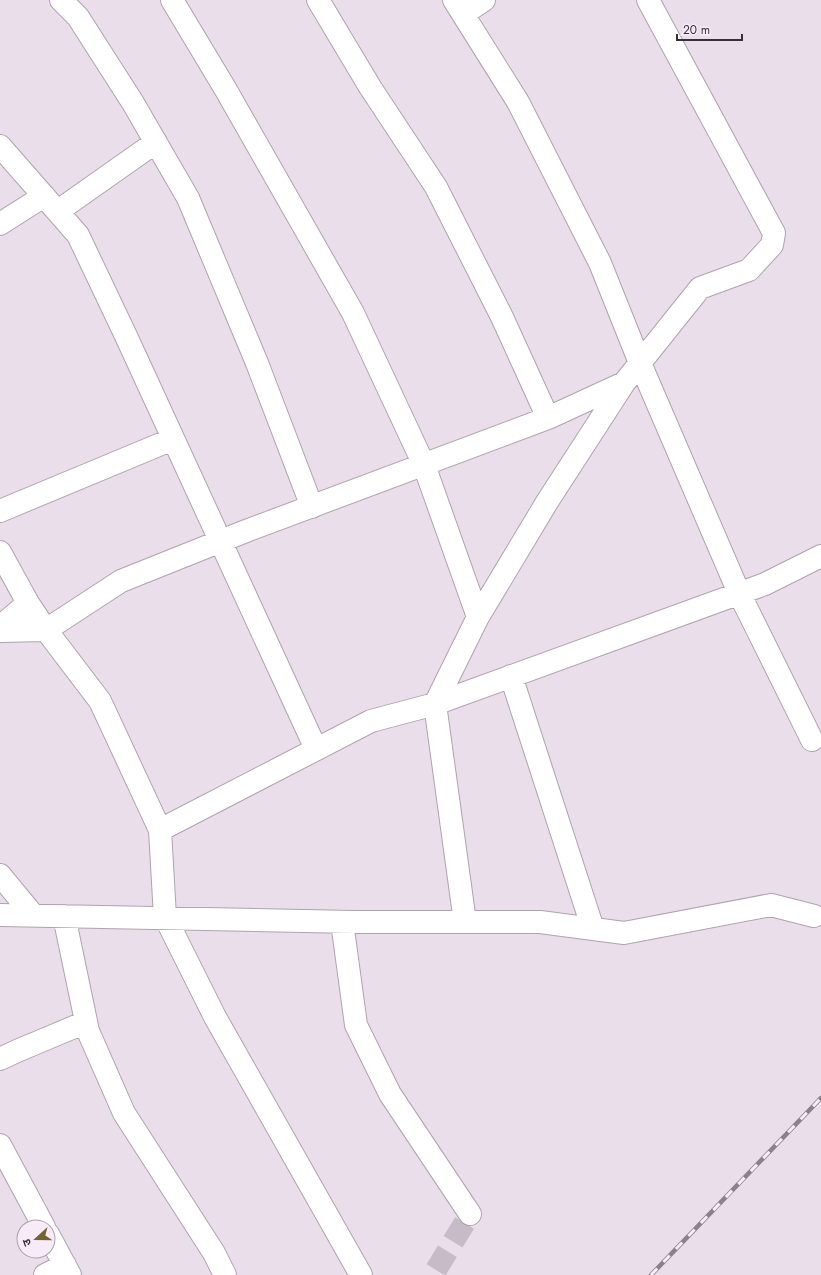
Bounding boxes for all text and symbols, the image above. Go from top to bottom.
scale bar [677,16,742,42]
text: 20 m [683,21,710,39]
north arrow [16,1219,56,1259]
text: उ [18,1236,35,1248]

